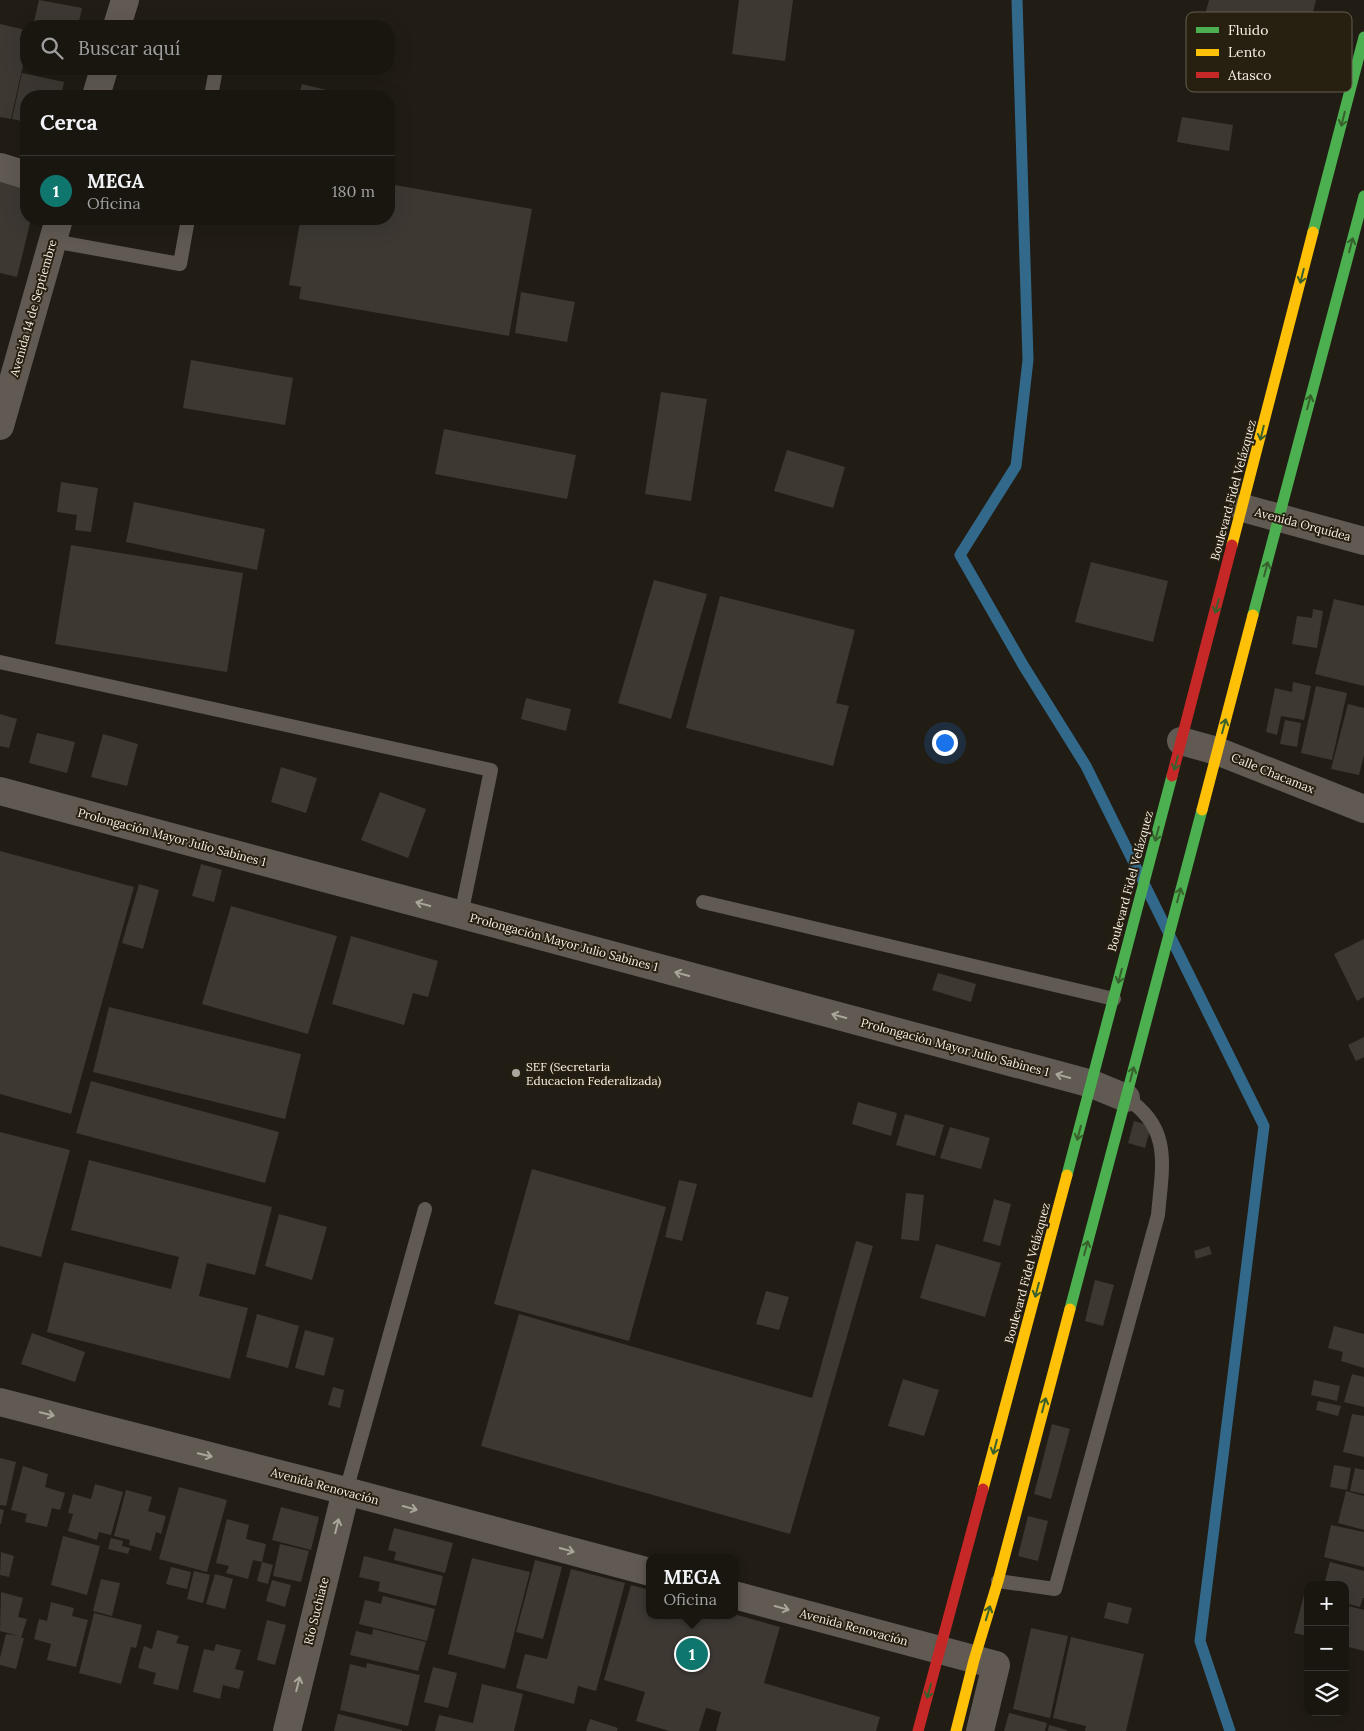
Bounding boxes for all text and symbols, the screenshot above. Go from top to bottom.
legend [1186,12,1352,92]
search box [20,20,395,75]
text: Fluido [1228,21,1268,39]
icon: search [38,34,66,62]
text: Buscar aquí [78,36,180,60]
text: Lento [1228,43,1266,61]
text: Atasco [1227,66,1271,84]
text: Cerca [40,109,98,136]
one-way arrow [1338,110,1347,126]
text: MEGA [87,169,144,193]
text: 1 [53,181,59,201]
text: 180 m [332,181,375,201]
text: Oficina [87,193,141,213]
street label: Avenida 14 de Septiembre [6,237,60,379]
one-way arrow [1347,238,1356,254]
one-way arrow [1297,267,1307,283]
one-way arrow [1305,395,1315,411]
street label: Boulevard Fidel Velázquez [1207,418,1259,562]
one-way arrow [1257,425,1266,441]
street label: Avenida Orquídea [1252,504,1353,544]
one-way arrow [1261,561,1271,577]
one-way arrow [1212,597,1221,613]
one-way arrow [1220,718,1229,734]
your location [932,730,958,756]
street label: Calle Chacamax [1229,749,1317,797]
one-way arrow [1170,754,1180,770]
street label: Prolongación Mayor Julio Sabines 1 [76,805,268,869]
street label: Boulevard Fidel Velázquez [1104,809,1156,953]
one-way arrow [1152,825,1161,841]
one-way arrow [1175,888,1184,904]
one-way arrow [416,899,432,909]
street label: Prolongación Mayor Julio Sabines 1 [468,910,660,974]
one-way arrow [1115,968,1124,984]
one-way arrow [674,969,690,978]
one-way arrow [831,1011,847,1020]
street label: Prolongación Mayor Julio Sabines 1 [859,1015,1051,1079]
place label: SEF (Secretaria Educacion Federalizada) [526,1059,661,1089]
marker: SEF (Secretaria Educacion Federalizada) [510,1067,522,1079]
one-way arrow [1128,1067,1137,1083]
one-way arrow [1056,1071,1072,1080]
one-way arrow [1074,1125,1083,1141]
street label: Boulevard Fidel Velázquez [1001,1201,1053,1345]
one-way arrow [1082,1241,1091,1257]
one-way arrow [1031,1282,1041,1298]
one-way arrow [1040,1398,1049,1414]
one-way arrow [39,1410,55,1419]
one-way arrow [989,1439,999,1455]
one-way arrow [196,1450,212,1460]
street label: Avenida Renovación [268,1464,381,1508]
one-way arrow [401,1504,417,1513]
one-way arrow [333,1518,342,1534]
one-way arrow [558,1546,574,1555]
popup [646,1554,738,1619]
text: MEGA [663,1565,721,1589]
street label: Río Suchiate [300,1575,332,1646]
map controls [1304,1581,1349,1716]
button: + [1304,1581,1349,1626]
text: Oficina [663,1589,717,1609]
one-way arrow [773,1603,789,1613]
street label: Avenida Renovación [797,1605,910,1649]
one-way arrow [983,1605,993,1621]
button: − [1304,1626,1349,1671]
pin: 1 [676,1635,708,1673]
button: layers [1304,1671,1349,1716]
one-way arrow [294,1676,303,1692]
one-way arrow [924,1682,933,1698]

